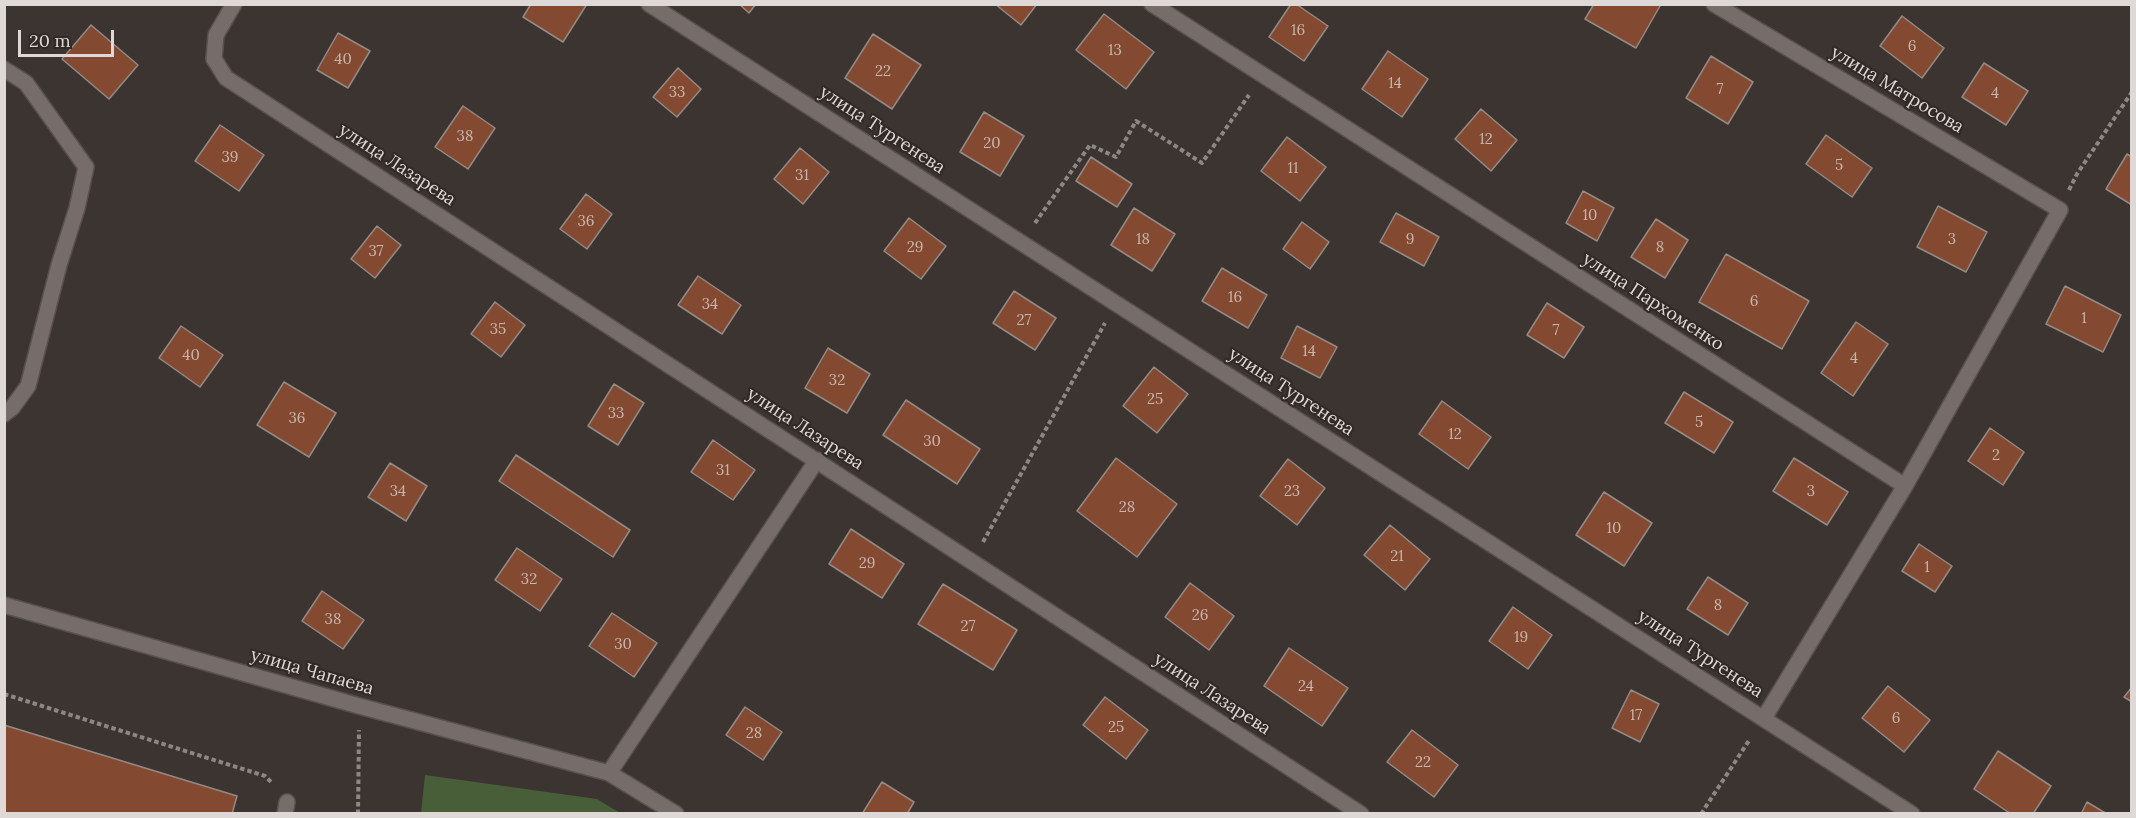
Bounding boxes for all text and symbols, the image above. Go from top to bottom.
scale bar [21,18,117,56]
house number: 16 [1291,22,1305,40]
text: 20 m [29,29,71,52]
house number: 6 [1908,38,1916,56]
house number: 13 [1108,42,1122,60]
street label: улица Матросова [1827,42,1967,138]
house number: 40 [334,51,352,69]
house number: 22 [875,63,891,81]
house number: 14 [1388,75,1402,93]
street label: улица Тургенева [815,81,949,179]
house number: 7 [1717,81,1723,99]
house number: 33 [669,84,685,102]
house number: 4 [1991,85,1999,103]
street label: улица Лазарева [335,119,459,211]
house number: 38 [457,128,473,146]
house number: 12 [1479,131,1493,149]
house number: 20 [983,135,1001,153]
house number: 39 [221,149,239,167]
house number: 5 [1835,157,1843,175]
house number: 11 [1288,160,1298,178]
house number: 31 [795,167,809,185]
house number: 10 [1583,207,1597,225]
house number: 36 [577,213,595,231]
house number: 18 [1136,231,1150,249]
house number: 9 [1406,231,1414,249]
house number: 3 [1948,231,1956,249]
house number: 29 [907,239,923,257]
house number: 8 [1656,239,1664,257]
house number: 37 [369,243,383,261]
street label: улица Пархоменко [1578,248,1728,356]
house number: 16 [1228,289,1242,307]
house number: 6 [1750,293,1758,311]
house number: 34 [702,296,718,314]
house number: 1 [2081,310,2087,328]
house number: 27 [1017,312,1031,330]
house number: 35 [490,321,506,339]
house number: 7 [1553,322,1559,340]
street label: улица Тургенева [1224,343,1358,441]
house number: 14 [1302,343,1316,361]
house number: 40 [182,347,200,365]
house number: 4 [1850,350,1858,368]
house number: 32 [829,372,845,390]
street label: улица Лазарева [743,383,867,475]
house number: 25 [1147,391,1163,409]
house number: 33 [608,405,624,423]
house number: 36 [288,410,306,428]
house number: 5 [1695,414,1703,432]
house number: 12 [1448,426,1462,444]
house number: 30 [923,433,941,451]
house number: 2 [1992,447,2000,465]
house number: 31 [716,462,730,480]
house number: 34 [390,483,406,501]
house number: 23 [1284,483,1300,501]
house number: 3 [1807,483,1815,501]
house number: 28 [1119,499,1135,517]
house number: 10 [1607,520,1621,538]
house number: 21 [1390,548,1404,566]
house number: 29 [859,555,875,573]
house number: 1 [1924,559,1930,577]
house number: 32 [521,571,537,589]
house number: 8 [1714,597,1722,615]
street label: улица Тургенева [1633,605,1767,703]
house number: 26 [1192,607,1208,625]
house number: 38 [325,611,341,629]
house number: 27 [961,618,975,636]
house number: 19 [1514,629,1528,647]
house number: 30 [614,636,632,654]
street label: улица Чапаева [248,644,376,700]
street label: улица Лазарева [1150,648,1274,740]
house number: 24 [1298,678,1314,696]
house number: 17 [1630,707,1642,725]
house number: 6 [1892,710,1900,728]
house number: 25 [1108,719,1124,737]
house number: 28 [746,725,762,743]
house number: 22 [1415,754,1431,772]

